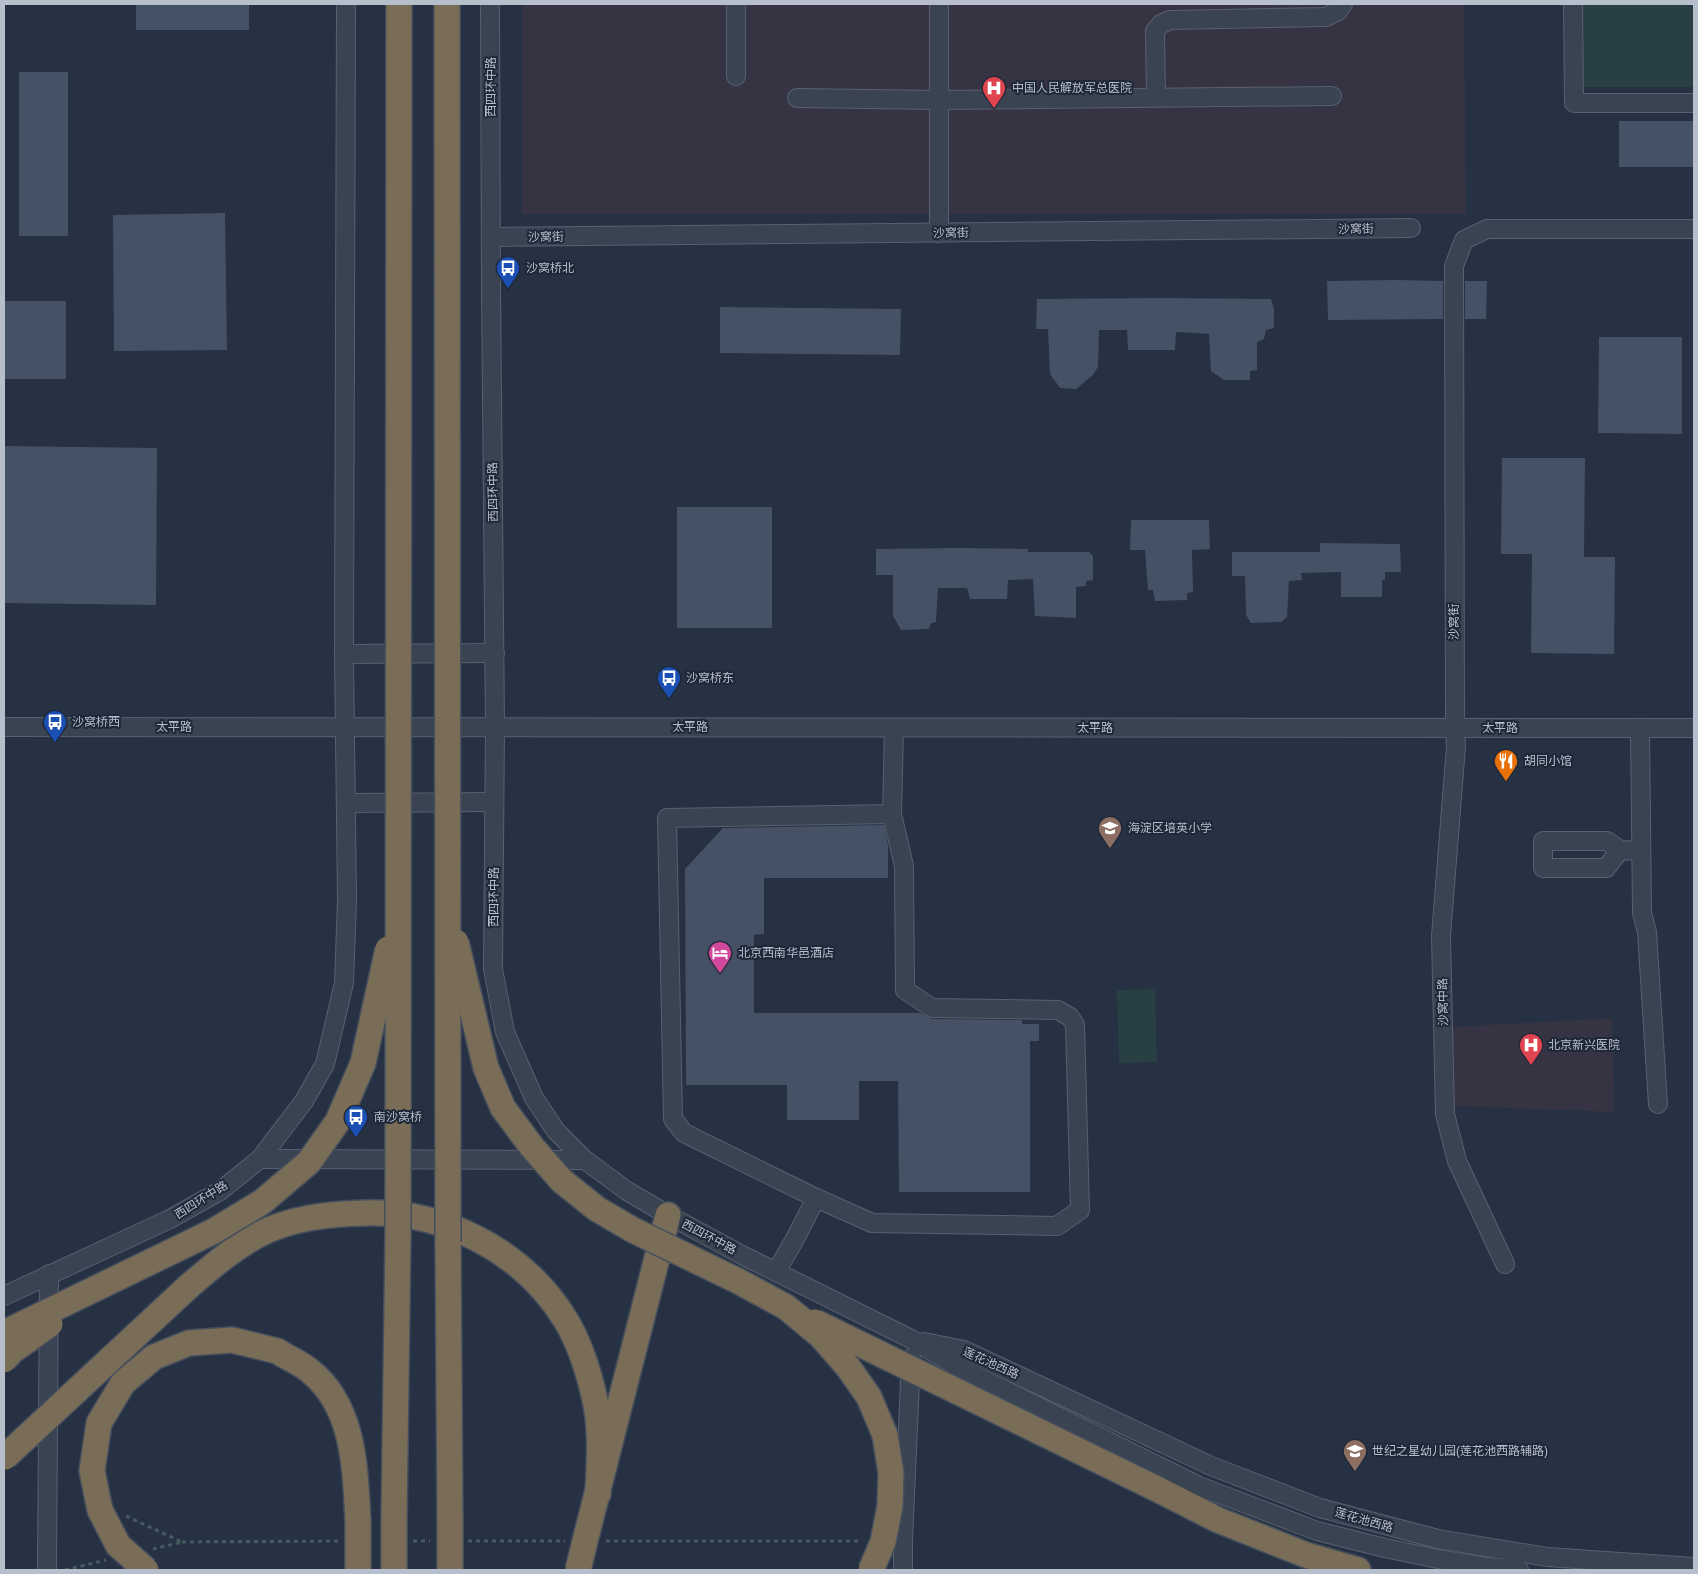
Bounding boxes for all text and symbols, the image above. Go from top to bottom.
street label: 西四环中路 [484,57,498,117]
hospital icon: 中国人民解放军总医院 [981,75,1007,109]
place label: 中国人民解放军总医院 [1012,81,1132,95]
street label: 沙窝街 [1338,222,1374,236]
street label: 沙窝街 [933,226,969,240]
street label: 沙窝街 [528,230,564,244]
bus stop icon: 沙窝桥北 [495,255,521,289]
place label: 沙窝桥北 [526,261,574,275]
street label: 西四环中路 [485,462,501,522]
street label: 沙窝街 [1447,604,1461,640]
bus stop icon: 沙窝桥东 [656,665,682,699]
place label: 沙窝桥东 [686,671,734,685]
bus stop icon: 沙窝桥西 [42,709,68,743]
place label: 沙窝桥西 [72,715,120,729]
street label: 太平路 [156,720,192,734]
street label: 太平路 [672,720,708,734]
street label: 太平路 [1077,721,1113,735]
street label: 太平路 [1482,721,1518,735]
restaurant icon: 胡同小馆 [1493,748,1519,782]
place label: 胡同小馆 [1524,754,1572,768]
school or university icon: 海淀区培英小学 [1097,815,1123,849]
place label: 海淀区培英小学 [1128,821,1212,835]
street label: 西四环中路 [487,867,501,927]
hotel icon: 北京西南华邑酒店 [707,940,733,974]
place label: 北京西南华邑酒店 [738,946,834,960]
street label: 沙窝中路 [1436,978,1450,1026]
hospital icon: 北京新兴医院 [1518,1032,1544,1066]
place label: 北京新兴医院 [1548,1038,1620,1052]
bus stop icon: 南沙窝桥 [343,1104,369,1138]
place label: 南沙窝桥 [374,1110,422,1124]
street label: 西四环中路 [172,1178,230,1222]
street label: 西四环中路 [679,1217,739,1257]
street label: 莲花池西路 [961,1344,1021,1382]
school or university icon: 世纪之星幼儿园(莲花池西路辅路) [1342,1438,1368,1472]
place label: 世纪之星幼儿园(莲花池西路辅路) [1372,1444,1548,1458]
street label: 莲花池西路 [1333,1505,1395,1535]

